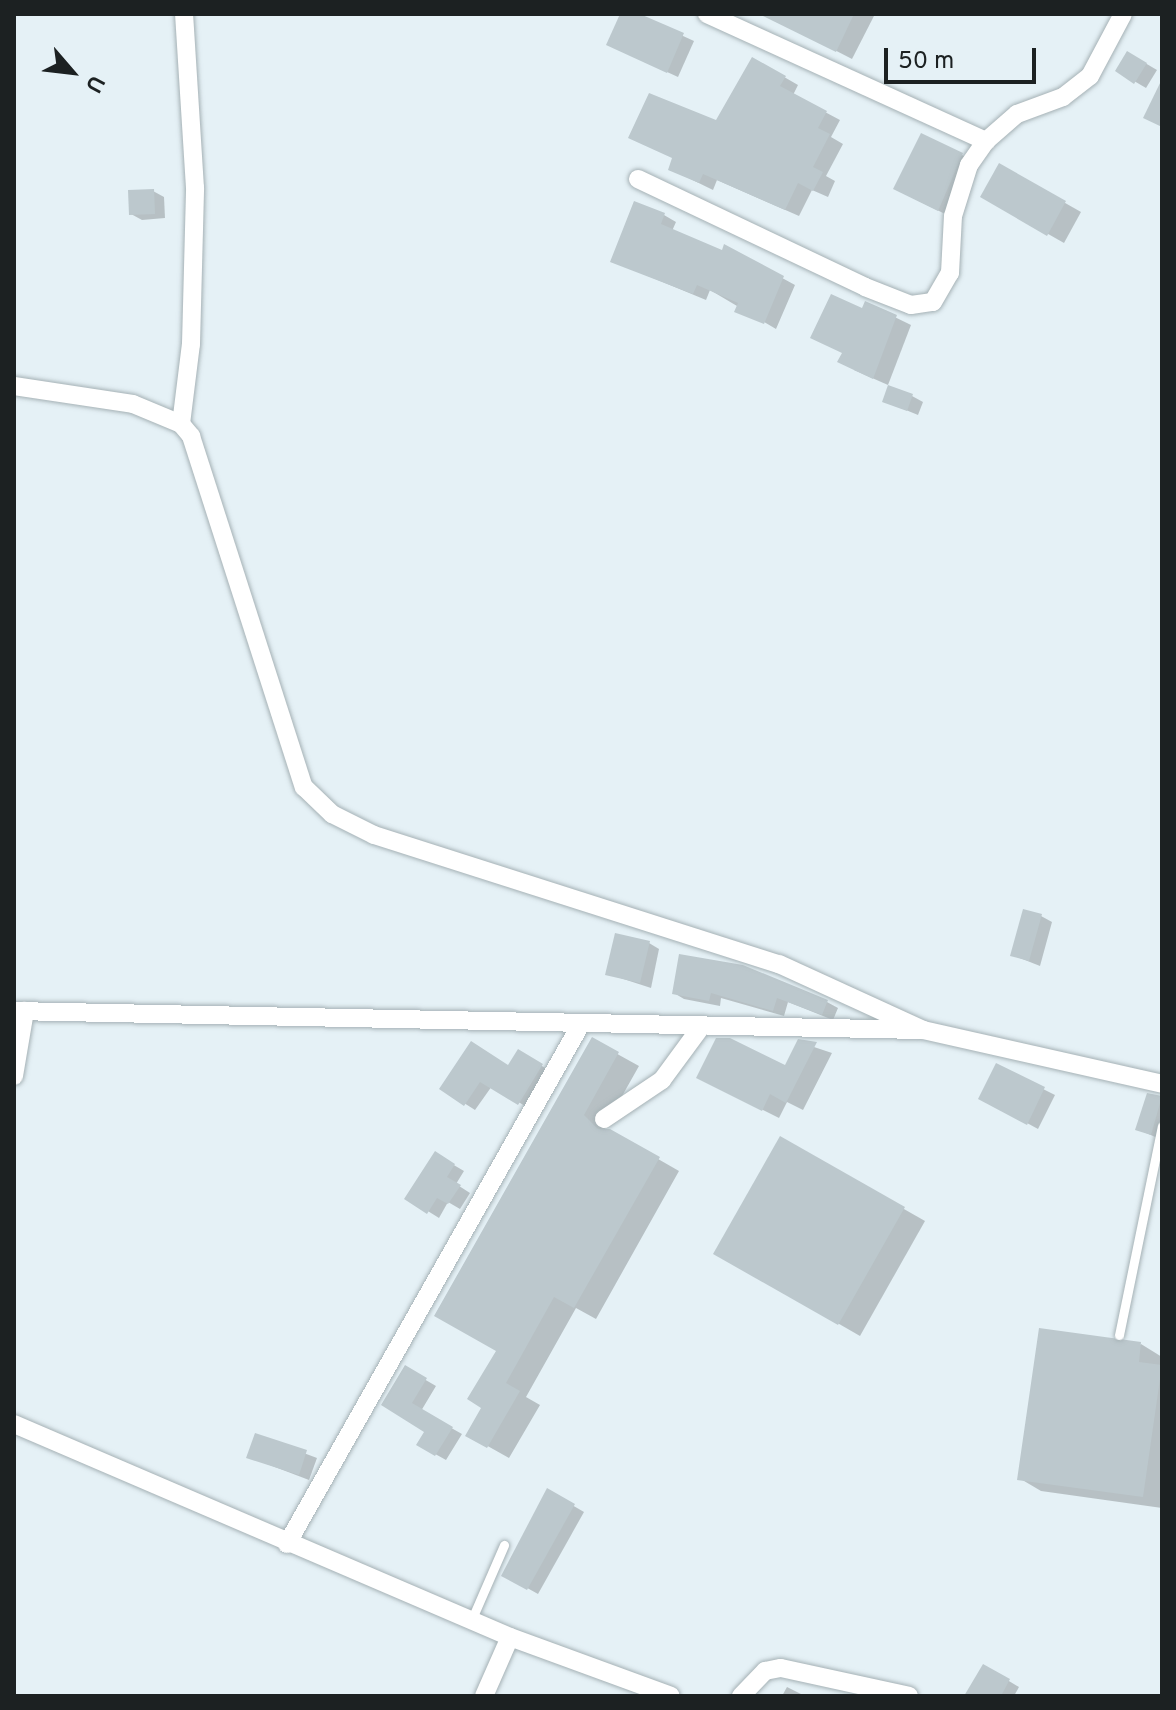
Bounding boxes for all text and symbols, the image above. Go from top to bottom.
north arrow [32,32,112,112]
scale bar [888,32,1040,82]
text: 50 m [898,47,954,77]
text: U [78,70,109,97]

